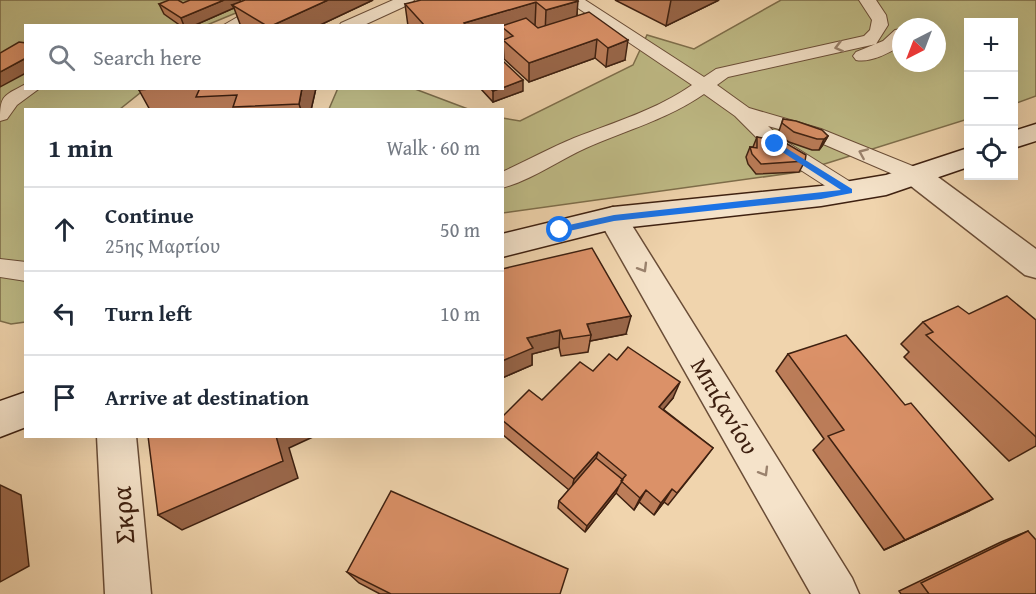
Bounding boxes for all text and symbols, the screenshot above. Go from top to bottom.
north arrow [892,18,946,72]
map controls [964,18,1018,180]
button: + [964,18,1018,72]
search box [24,24,504,90]
one-way arrow [835,40,845,53]
icon: search [45,41,78,74]
text: Search here [93,41,202,73]
button: − [964,72,1018,126]
button: locate [964,126,1018,180]
text: 1 min [48,128,113,167]
route end [761,130,787,156]
text: Walk · 60 m [386,133,480,162]
one-way arrow [858,148,869,160]
text: Continue [105,199,194,231]
icon: ahead [48,213,81,246]
text: 50 m [440,215,480,244]
route start [546,216,572,242]
text: 25ης Μαρτίου [105,231,220,260]
one-way arrow [636,262,648,272]
icon: left [48,297,81,330]
text: Turn left [105,297,192,329]
text: 10 m [440,299,480,328]
street label: Μπιζανίου [682,351,768,461]
icon: arrive [48,381,81,414]
text: Arrive at destination [105,381,309,413]
one-way arrow [756,466,768,476]
street label: Σκρα [100,484,144,546]

